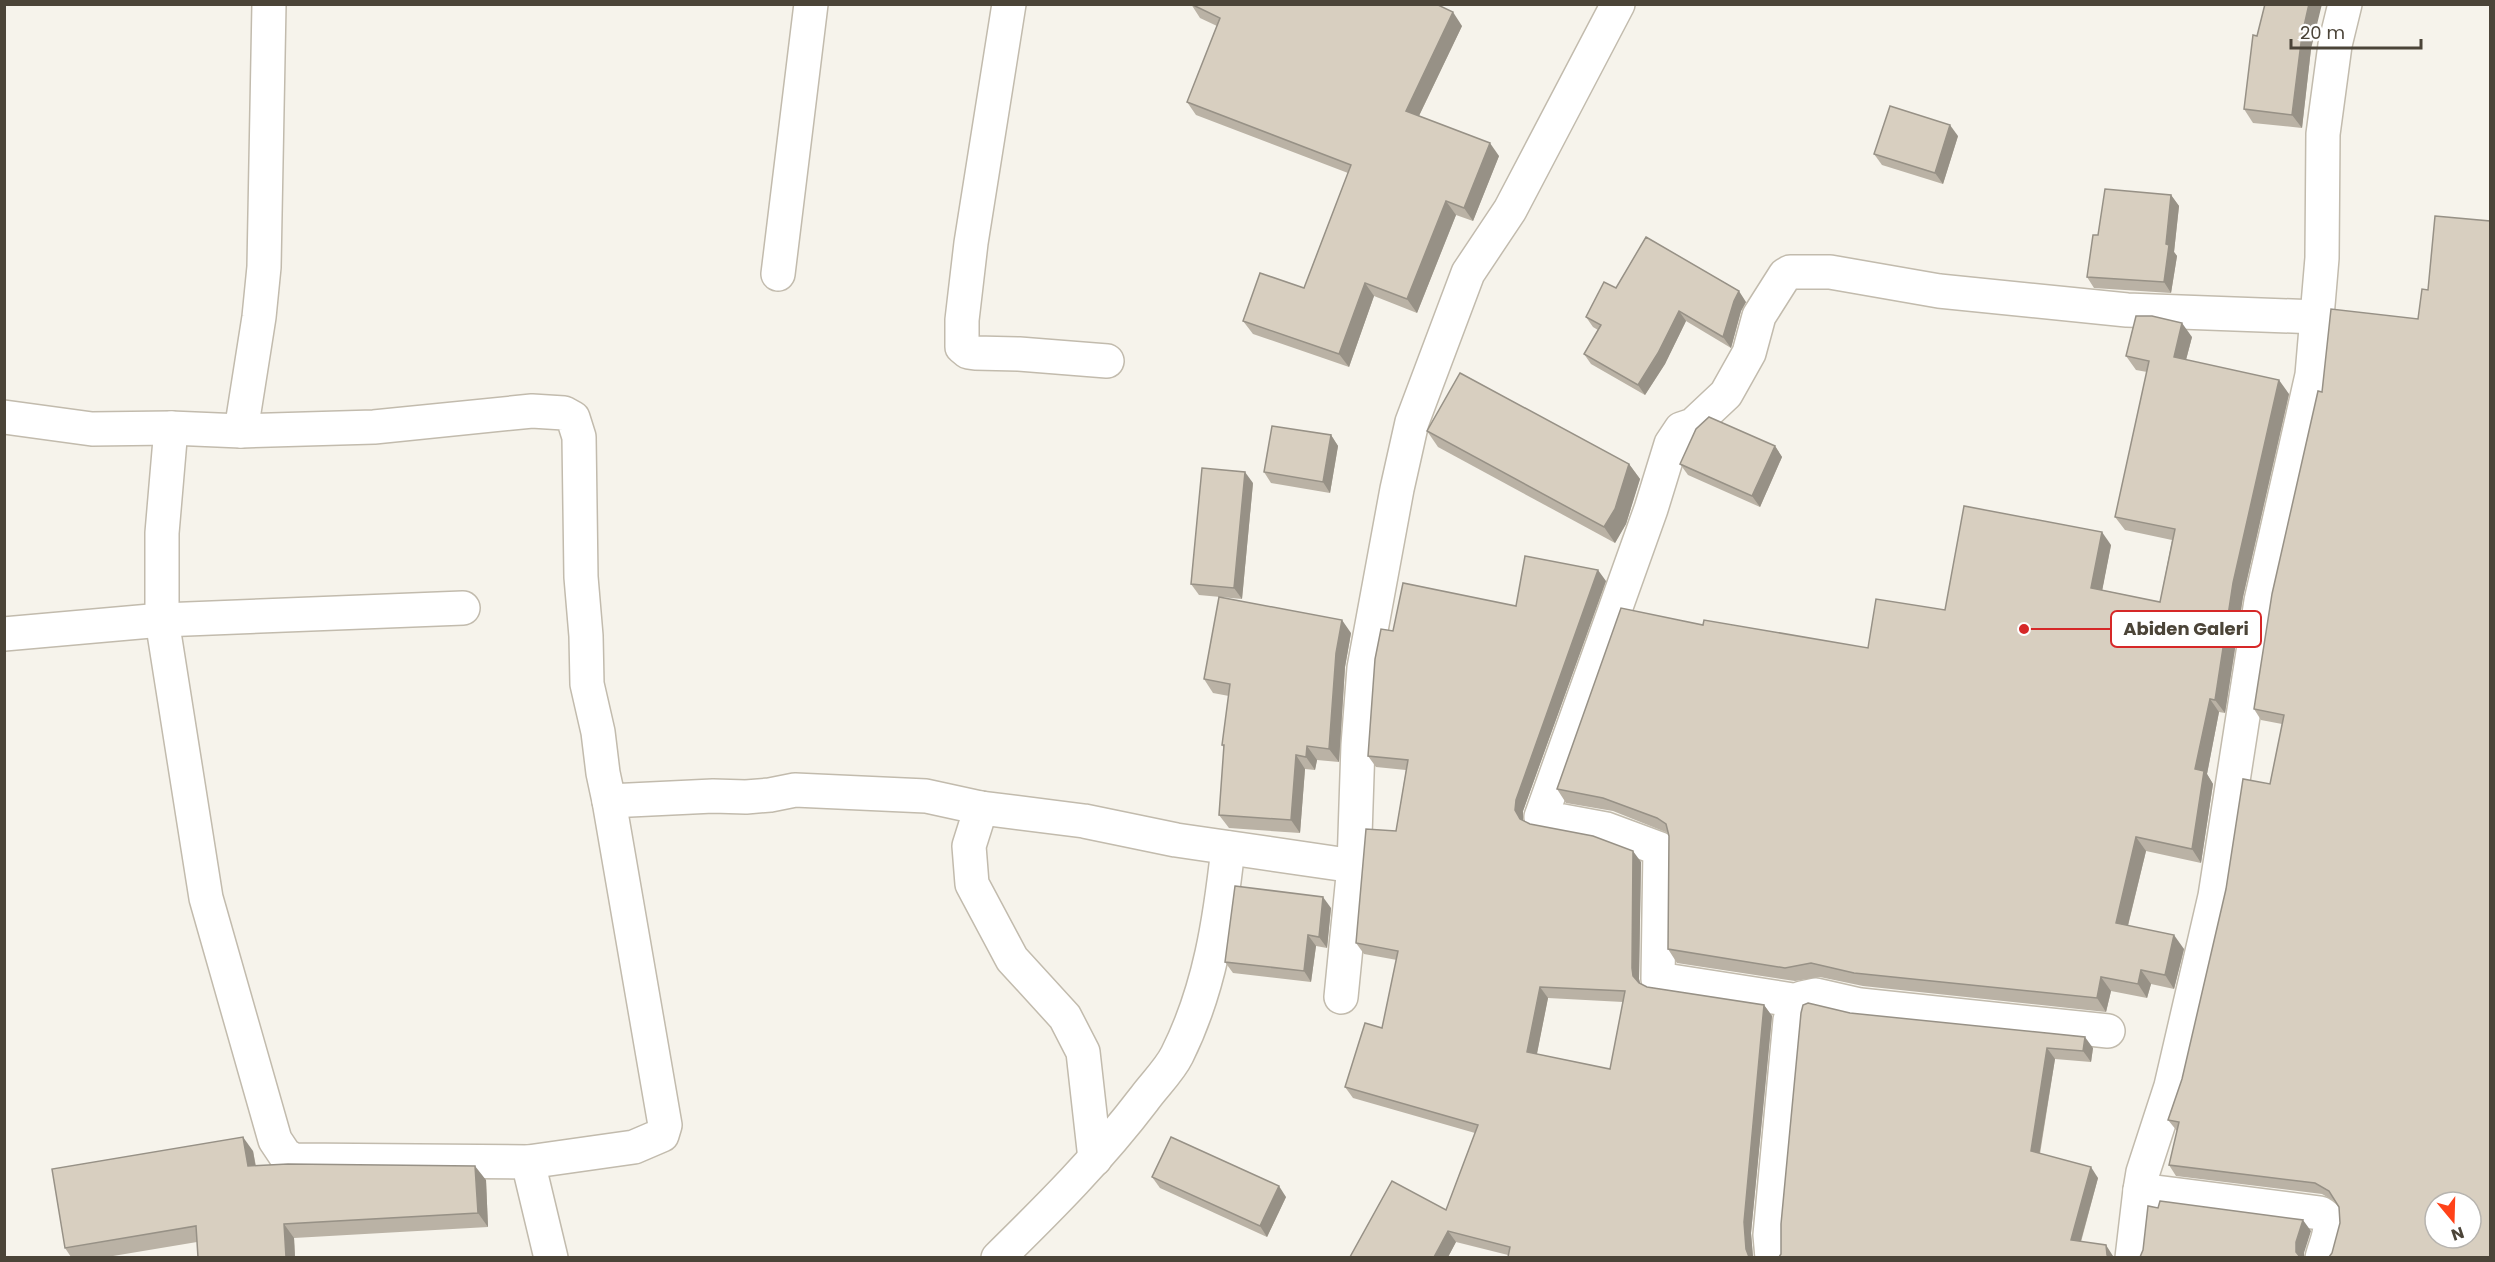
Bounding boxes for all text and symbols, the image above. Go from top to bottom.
scale bar [2291,12,2422,50]
text: 20 m [2300,20,2345,45]
callout: Abiden Galeri [2111,611,2261,647]
text: Abiden Galeri [2123,616,2249,641]
north arrow [2423,1190,2483,1250]
text: N [2448,1221,2467,1247]

